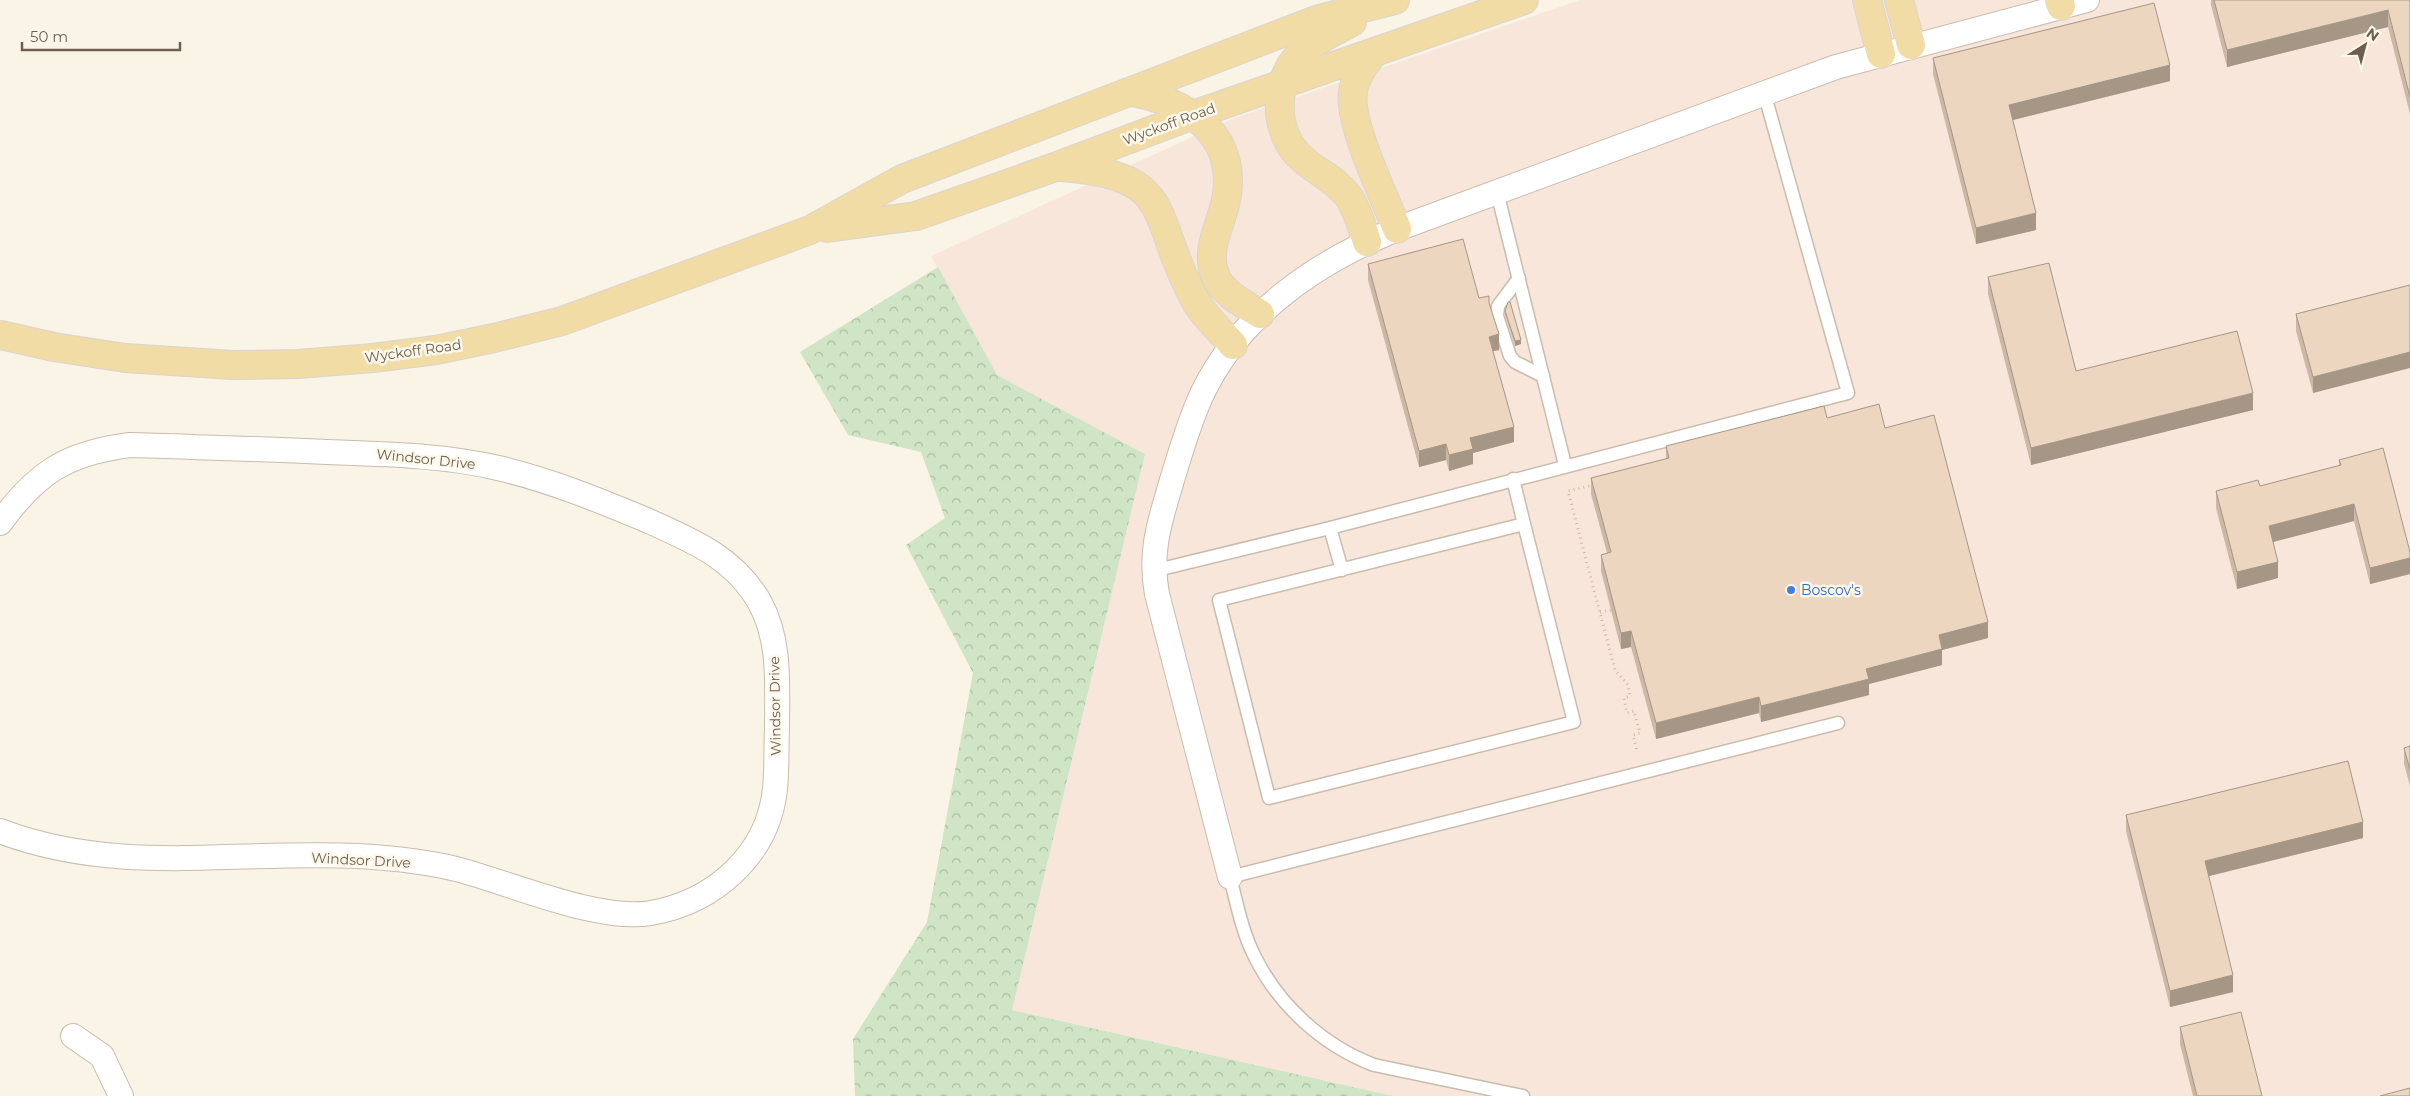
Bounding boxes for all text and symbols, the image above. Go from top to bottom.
scale bar [22,20,180,52]
north arrow [2340,20,2390,70]
text: N [2363,24,2383,45]
text: 50 m [30,27,68,46]
street label: Wyckoff Road [1120,99,1218,149]
street label: Wyckoff Road [364,335,462,367]
street label: Windsor Drive [376,445,476,473]
place label: Boscov's [1801,581,1861,599]
marker: Boscov's [1785,584,1797,596]
street label: Windsor Drive [765,656,785,756]
street label: Windsor Drive [311,848,411,872]

